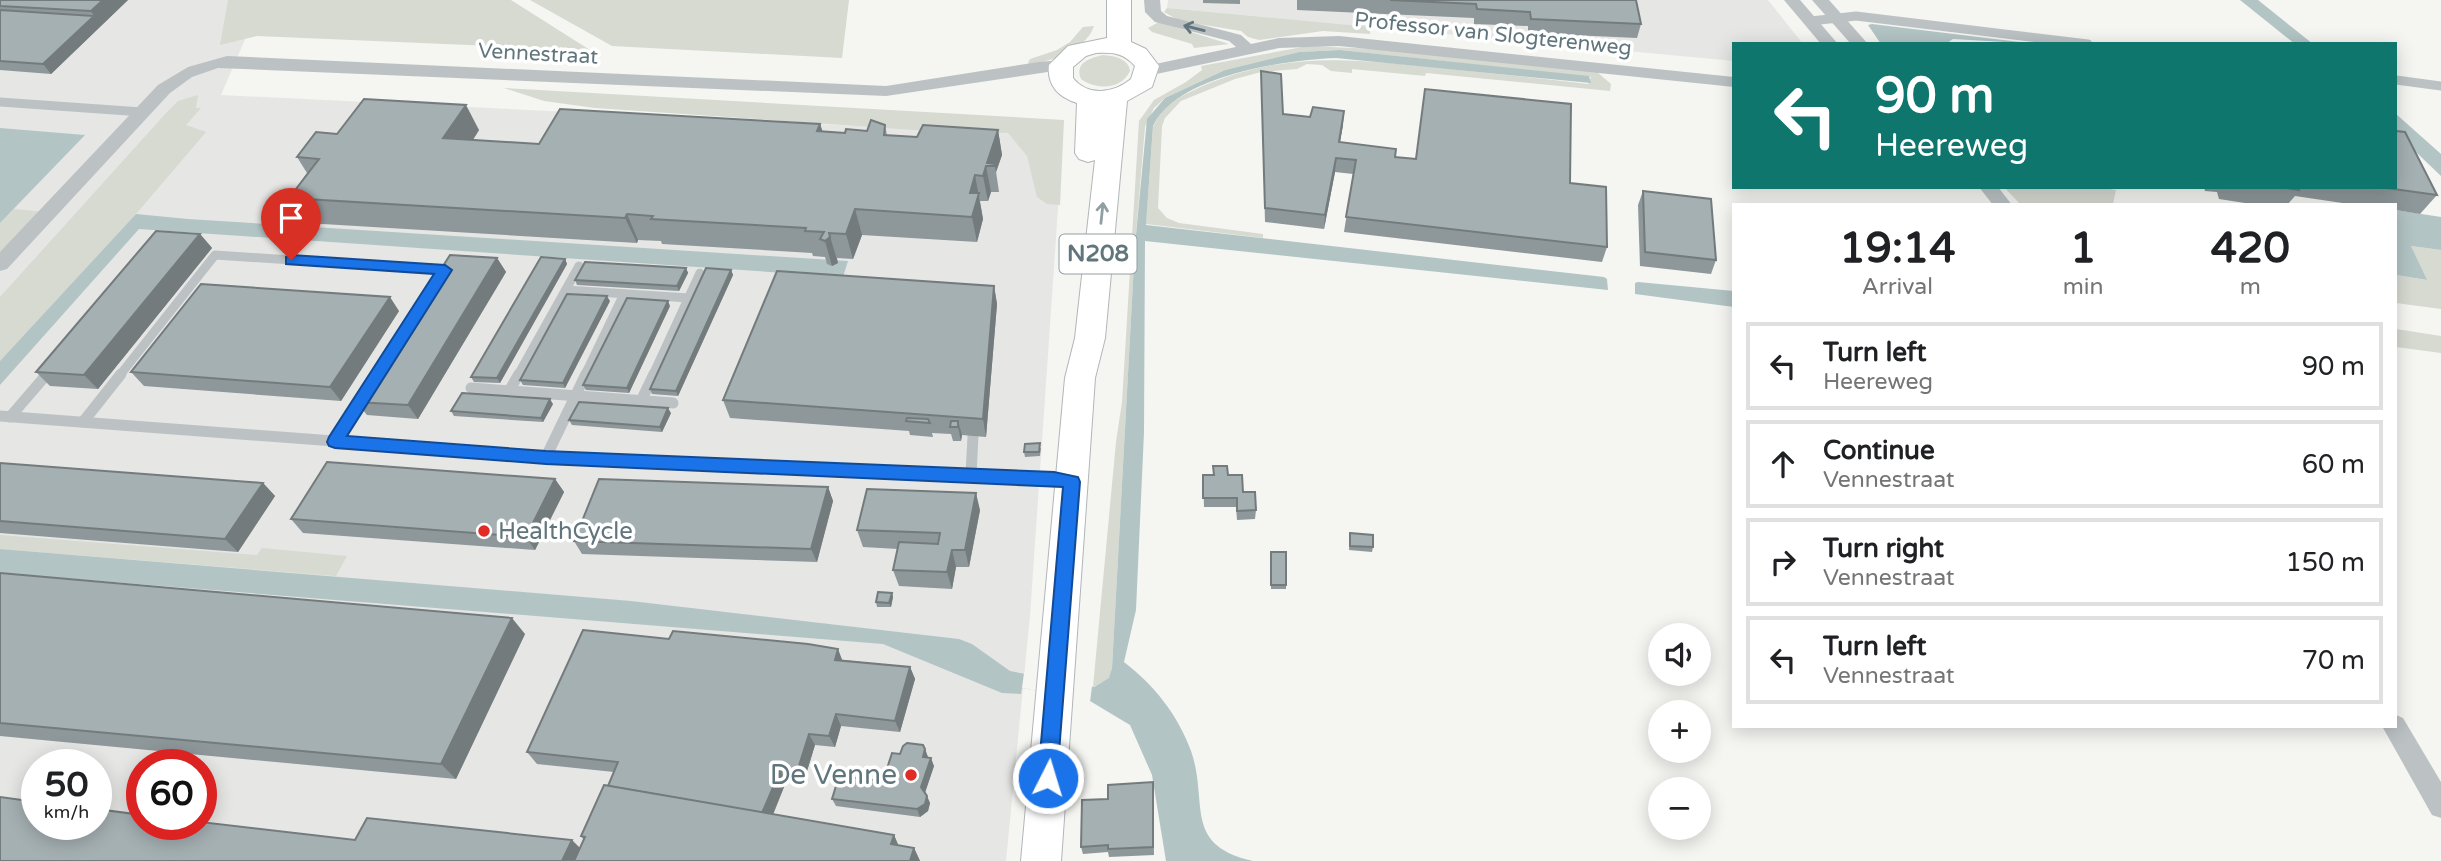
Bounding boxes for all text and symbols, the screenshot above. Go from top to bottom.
street label: Professor van Slogterenweg [1353,7,1633,61]
one-way arrow [1183,21,1206,34]
street label: Vennestraat [477,38,599,70]
text: 90 m [1875,67,1994,126]
icon: left [1760,70,1851,161]
text: Heereweg [1875,127,2028,165]
pin [261,188,321,260]
icon: arrive [272,199,310,237]
one-way arrow [1096,202,1109,225]
text: 19:14 [1839,223,1956,274]
text: 1 [2070,223,2096,274]
text: 420 [2211,223,2290,274]
road number: N208 [1060,234,1136,274]
text: Arrival [1862,273,1933,301]
text: min [2063,273,2104,301]
text: m [2240,273,2261,301]
text: Turn left [1823,337,1926,368]
icon: left [1764,347,1802,385]
text: 90 m [2302,351,2365,382]
text: Heereweg [1823,368,1933,396]
text: Continue [1823,435,1935,466]
icon: ahead [1764,445,1802,483]
text: 60 m [2302,449,2365,480]
text: Vennestraat [1823,466,1955,494]
place label: HealthCycle [498,517,633,546]
marker: HealthCycle [476,523,492,539]
text: Turn right [1823,533,1944,564]
icon: right [1764,543,1802,581]
text: 150 m [2285,547,2365,578]
text: Vennestraat [1823,564,1955,592]
map controls [1648,623,1711,840]
button: sound [1648,623,1711,686]
text: Turn left [1823,631,1926,662]
icon: left [1764,641,1802,679]
text: 70 m [2302,645,2365,676]
text: Vennestraat [1823,662,1955,690]
button: + [1648,700,1711,763]
position arrow [1011,741,1085,815]
speed limit sign: 60 [126,749,217,840]
place label: De Venne [770,758,897,792]
text: 50 [45,764,88,806]
marker: De Venne [903,767,919,783]
button: − [1648,777,1711,840]
text: km/h [44,801,89,823]

